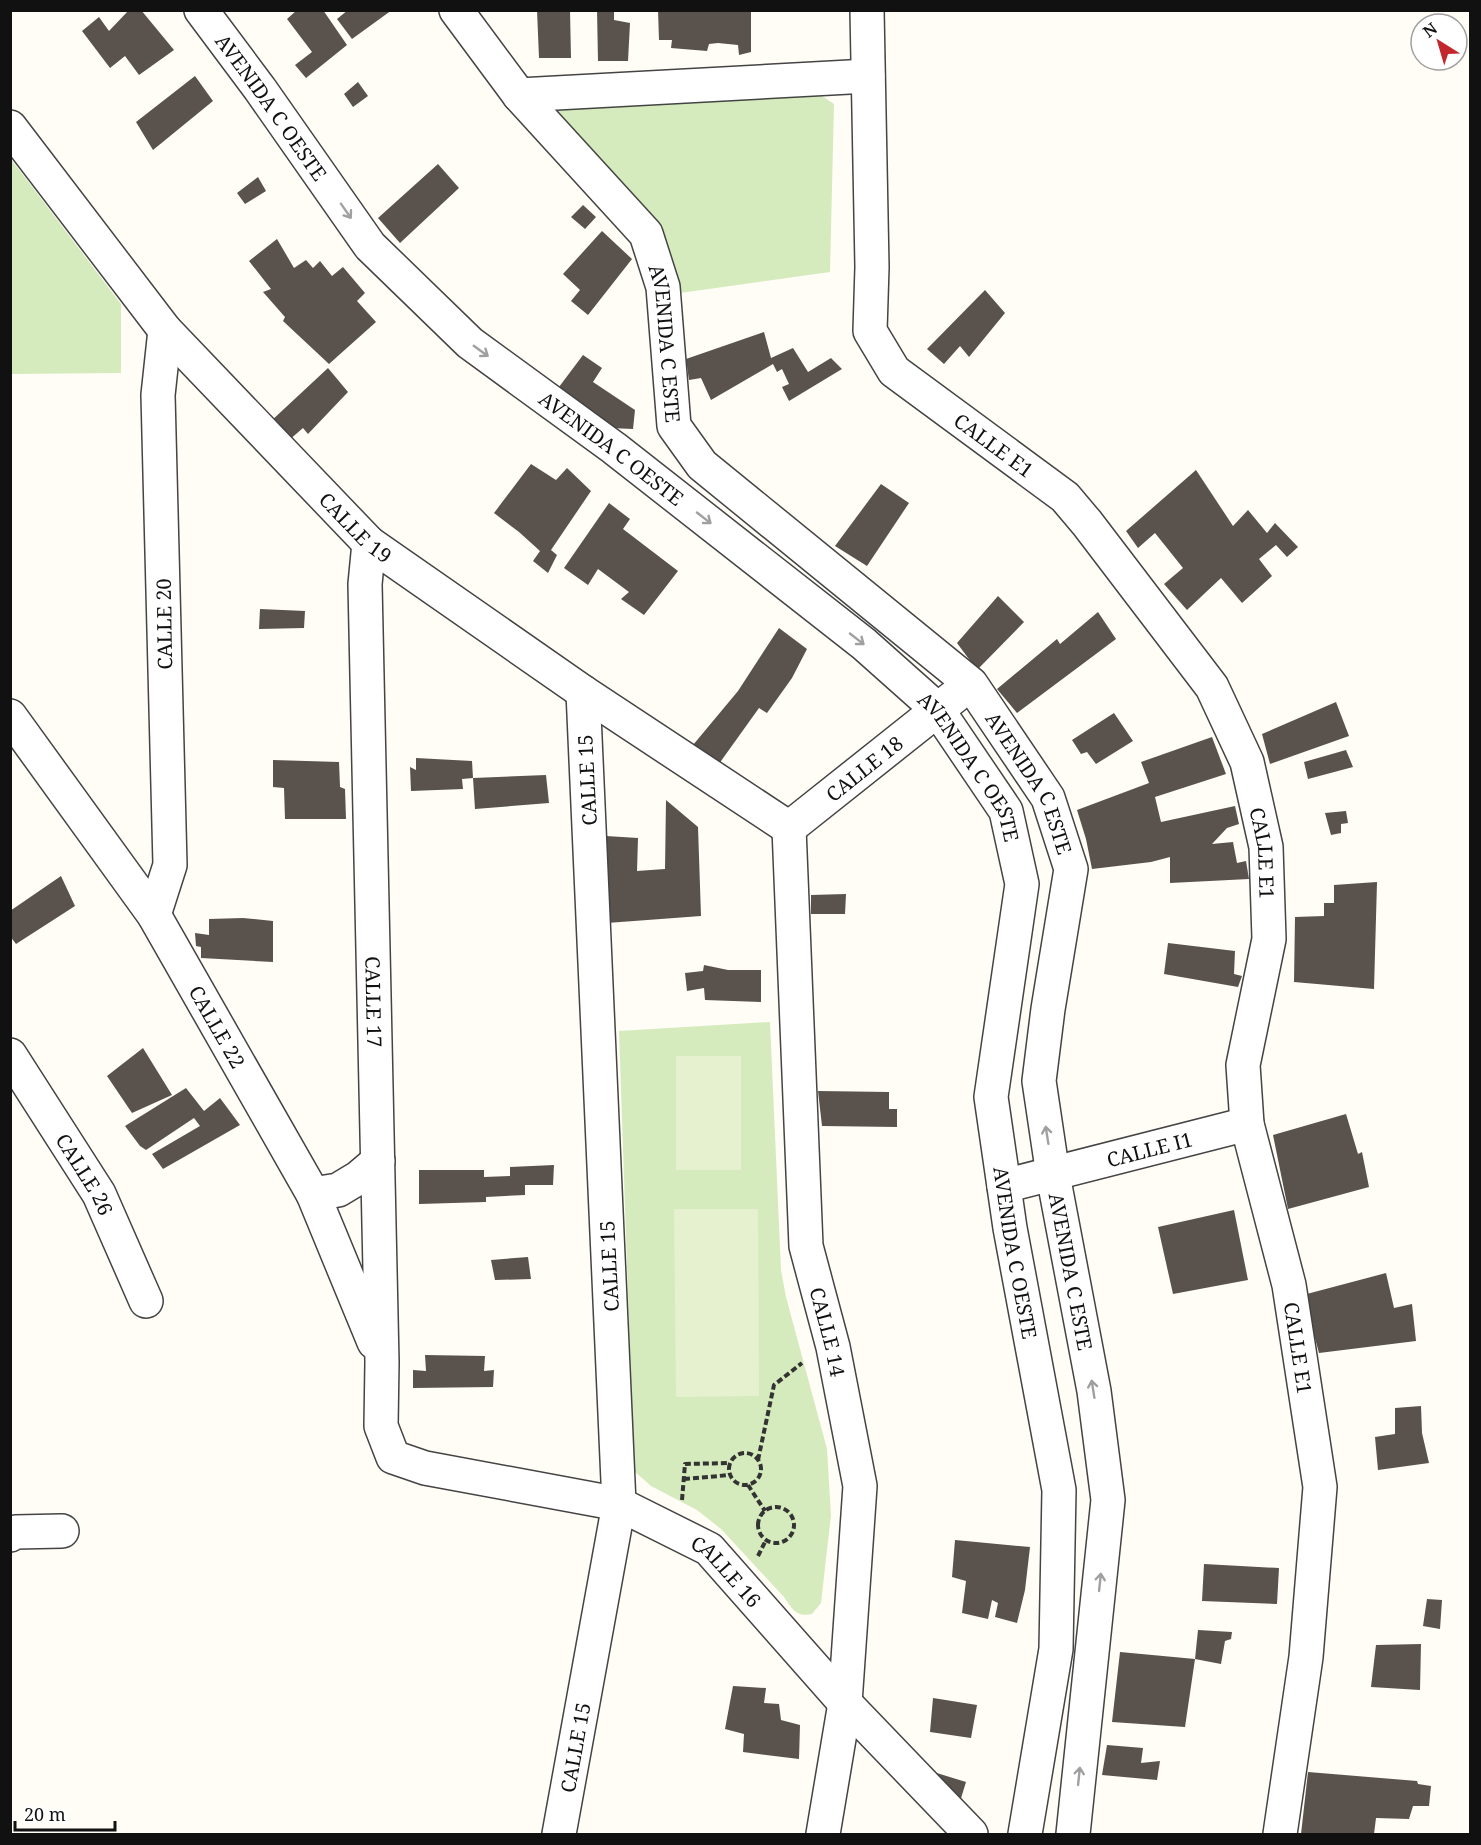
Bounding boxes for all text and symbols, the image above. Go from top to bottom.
north arrow [1409,12,1469,72]
text: N [1418,17,1442,43]
street label: AVENIDA C OESTE [210,28,333,186]
one-way arrow [340,203,352,219]
street label: AVENIDA C ESTE [643,260,687,424]
one-way arrow [472,344,488,357]
street label: AVENIDA C OESTE [534,385,690,511]
street label: CALLE E1 [949,406,1039,483]
street label: CALLE 19 [314,486,398,569]
one-way arrow [696,512,712,525]
street label: CALLE 20 [150,578,178,670]
one-way arrow [849,632,865,645]
street label: AVENIDA C OESTE [913,685,1026,844]
street label: AVENIDA C ESTE [980,706,1079,858]
street label: CALLE 18 [820,729,908,807]
street label: CALLE 15 [571,734,603,826]
street label: CALLE E1 [1244,804,1281,899]
street label: CALLE 17 [360,956,389,1048]
street label: CALLE 22 [183,980,252,1073]
street label: CALLE I1 [1104,1125,1195,1173]
one-way arrow [1042,1126,1053,1145]
street label: CALLE 26 [50,1128,120,1219]
street label: AVENIDA C OESTE [988,1165,1044,1341]
street label: AVENIDA C ESTE [1043,1191,1099,1353]
street label: CALLE 15 [593,1220,625,1312]
street label: CALLE 14 [804,1284,852,1379]
street label: CALLE E1 [1278,1300,1319,1396]
one-way arrow [1087,1379,1098,1399]
street label: CALLE 16 [687,1529,768,1613]
one-way arrow [1094,1573,1105,1593]
street label: CALLE 15 [553,1700,596,1795]
one-way arrow [1074,1767,1085,1787]
scale bar [15,1794,116,1832]
text: 20 m [24,1802,66,1826]

